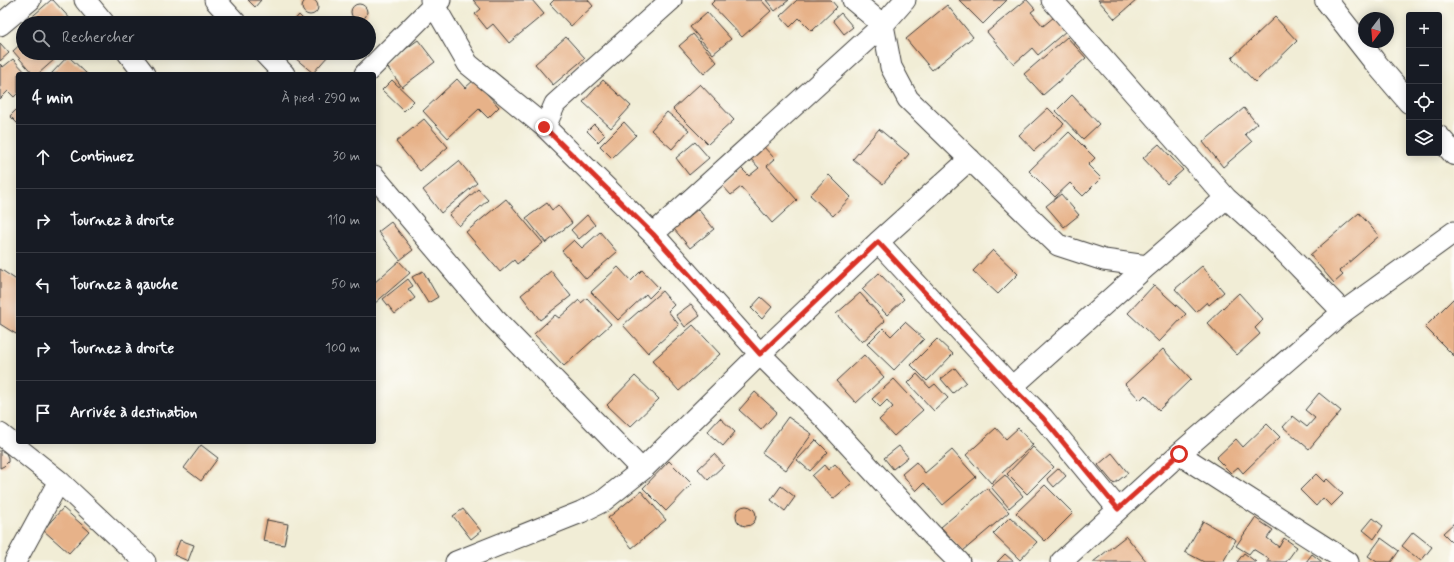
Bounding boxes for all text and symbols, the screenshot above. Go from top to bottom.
north arrow [1358,12,1394,48]
map controls [1406,12,1442,156]
button: + [1406,12,1442,48]
search box [16,16,376,60]
icon: search [30,27,52,49]
text: Rechercher [62,28,135,48]
button: − [1406,48,1442,84]
button: locate [1406,84,1442,120]
text: 4 min [32,87,73,109]
text: À pied · 290 m [282,90,360,107]
route end [535,118,553,136]
button: layers [1406,120,1442,156]
icon: ahead [32,146,54,168]
text: Continuez [70,147,134,167]
text: 30 m [333,148,360,165]
icon: right [32,210,54,232]
text: Tournez à droite [70,211,174,231]
text: 110 m [327,212,360,229]
icon: left [32,274,54,296]
text: Tournez à gauche [70,275,178,295]
text: 50 m [331,276,360,293]
icon: right [32,338,54,360]
text: Tournez à droite [70,339,174,359]
text: 100 m [325,340,360,357]
icon: arrive [32,402,54,424]
text: Arrivée à destination [70,403,197,423]
route start [1170,445,1188,463]

